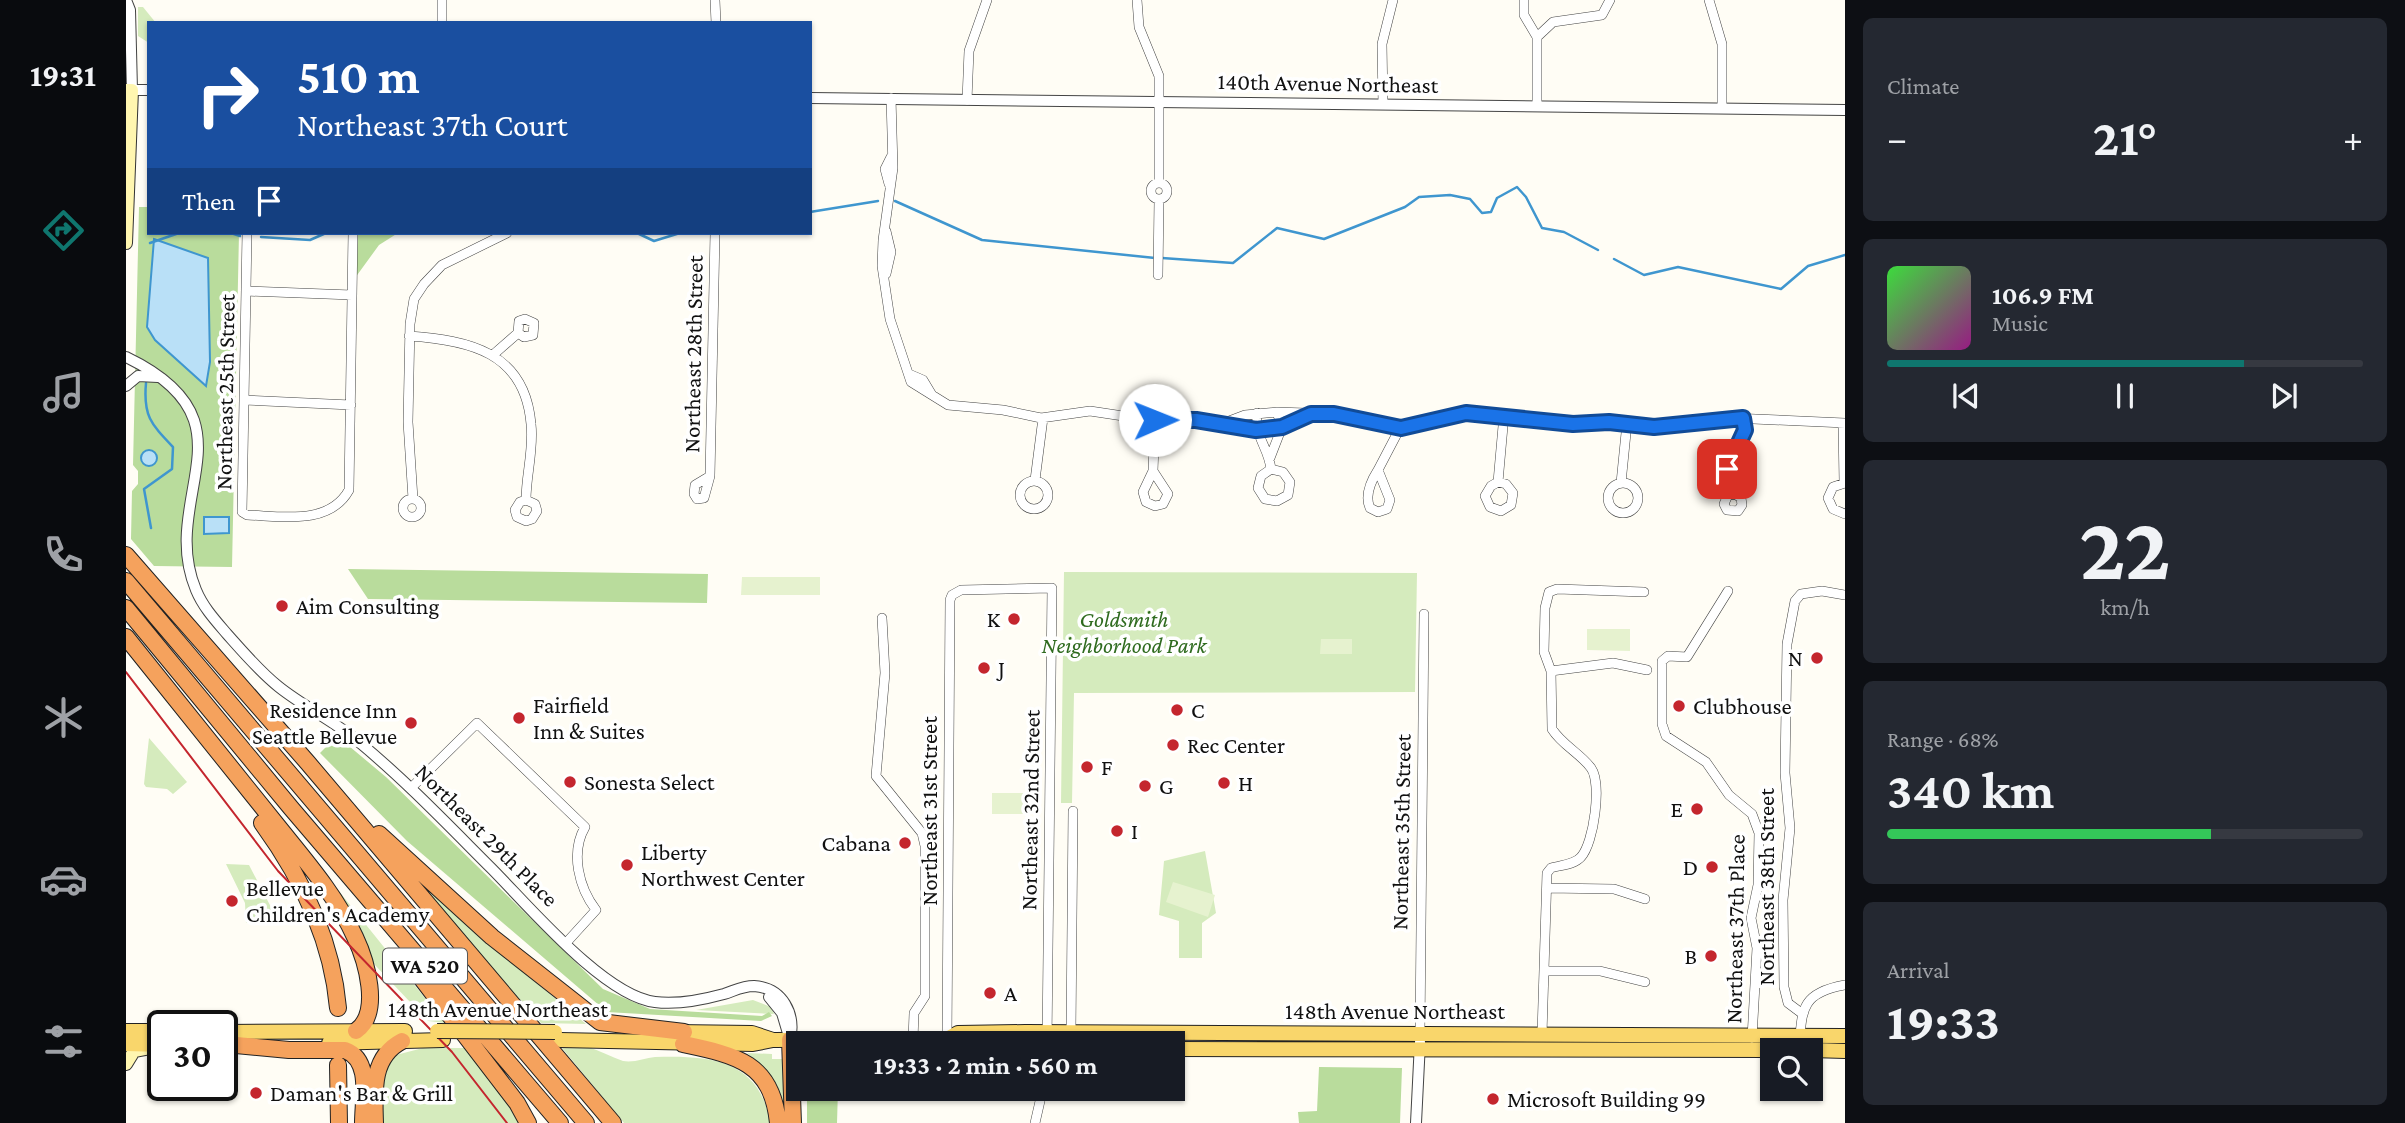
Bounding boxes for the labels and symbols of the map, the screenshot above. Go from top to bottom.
street label: 140th Avenue Northeast [1217,68,1439,98]
street label: Northeast 28th Street [678,255,708,453]
street label: Northeast 25th Street [210,293,240,490]
position arrow [1118,383,1192,457]
pin [1697,439,1757,499]
place label: Aim Consulting [296,593,439,619]
marker: Aim Consulting [274,598,290,614]
place label: K [987,606,1001,632]
park label: Goldsmith Neighborhood Park [1042,606,1207,658]
marker: K [1006,611,1022,627]
place label: N [1788,645,1803,671]
marker: N [1809,650,1825,666]
place label: J [996,655,1005,681]
marker: J [976,660,992,676]
place label: Fairfield Inn & Suites [533,692,645,744]
place label: Clubhouse [1693,693,1792,719]
place label: Residence Inn Seattle Bellevue [252,697,397,749]
place label: C [1191,697,1205,723]
marker: Clubhouse [1671,698,1687,714]
marker: C [1169,702,1185,718]
street label: Northeast 32nd Street [1015,709,1045,911]
marker: Fairfield Inn & Suites [511,710,527,726]
marker: Residence Inn Seattle Bellevue [403,715,419,731]
street label: Northeast 31st Street [916,716,942,906]
place label: Rec Center [1187,732,1285,758]
street label: Northeast 35th Street [1386,733,1416,930]
marker: Rec Center [1165,737,1181,753]
place label: F [1101,754,1112,780]
street label: Northeast 29th Place [410,758,564,912]
marker: F [1079,759,1095,775]
place label: Sonesta Select [584,769,715,795]
place label: H [1238,770,1253,796]
place label: G [1159,773,1174,799]
marker: Sonesta Select [562,774,578,790]
marker: H [1216,775,1232,791]
marker: G [1137,778,1153,794]
street label: Northeast 38th Street [1753,788,1779,986]
place label: E [1671,796,1683,822]
marker: E [1689,801,1705,817]
place label: I [1131,818,1138,844]
marker: I [1109,823,1125,839]
place label: Cabana [821,830,891,856]
street label: Northeast 37th Place [1720,834,1750,1024]
marker: Cabana [897,835,913,851]
place label: Liberty Northwest Center [641,839,805,891]
place label: D [1683,854,1698,880]
marker: Liberty Northwest Center [619,857,635,873]
marker: D [1704,859,1720,875]
place label: Bellevue Children's Academy [246,875,430,927]
marker: Bellevue Children's Academy [224,893,240,909]
place label: B [1684,943,1697,969]
road number: WA 520 [383,948,467,984]
marker: B [1703,948,1719,964]
place label: A [1004,980,1018,1006]
marker: A [982,985,998,1001]
street label: 148th Avenue Northeast [388,996,608,1022]
street label: 148th Avenue Northeast [1285,998,1505,1024]
speed limit sign: 30 [147,1010,238,1101]
place label: Daman's Bar & Grill [270,1080,453,1106]
marker: Daman's Bar & Grill [248,1085,264,1101]
place label: Microsoft Building 99 [1507,1086,1706,1112]
marker: Microsoft Building 99 [1485,1091,1501,1107]

